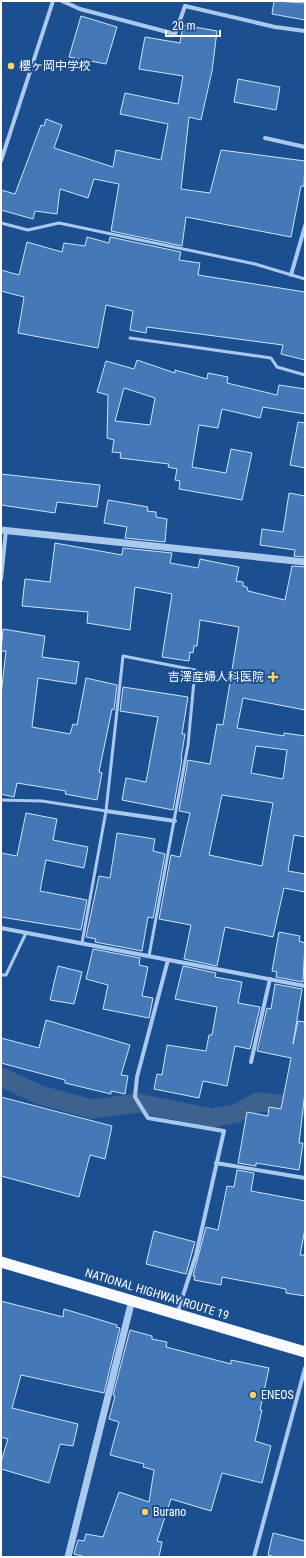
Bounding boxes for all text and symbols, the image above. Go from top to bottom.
scale bar [166,12,220,38]
text: 20 m [172,19,196,33]
place label: 櫻ヶ岡中学校 [19,59,91,73]
marker: 櫻ヶ岡中学校 [6,61,16,71]
place label: 吉澤産婦人科医院 [168,670,264,684]
marker: 吉澤産婦人科医院 [267,671,279,683]
street label: NATIONAL HIGHWAY ROUTE 19 [83,1265,231,1323]
place label: ENEOS [261,1388,294,1402]
marker: ENEOS [248,1390,258,1400]
place label: Burano [153,1505,186,1519]
marker: Burano [140,1507,150,1517]

